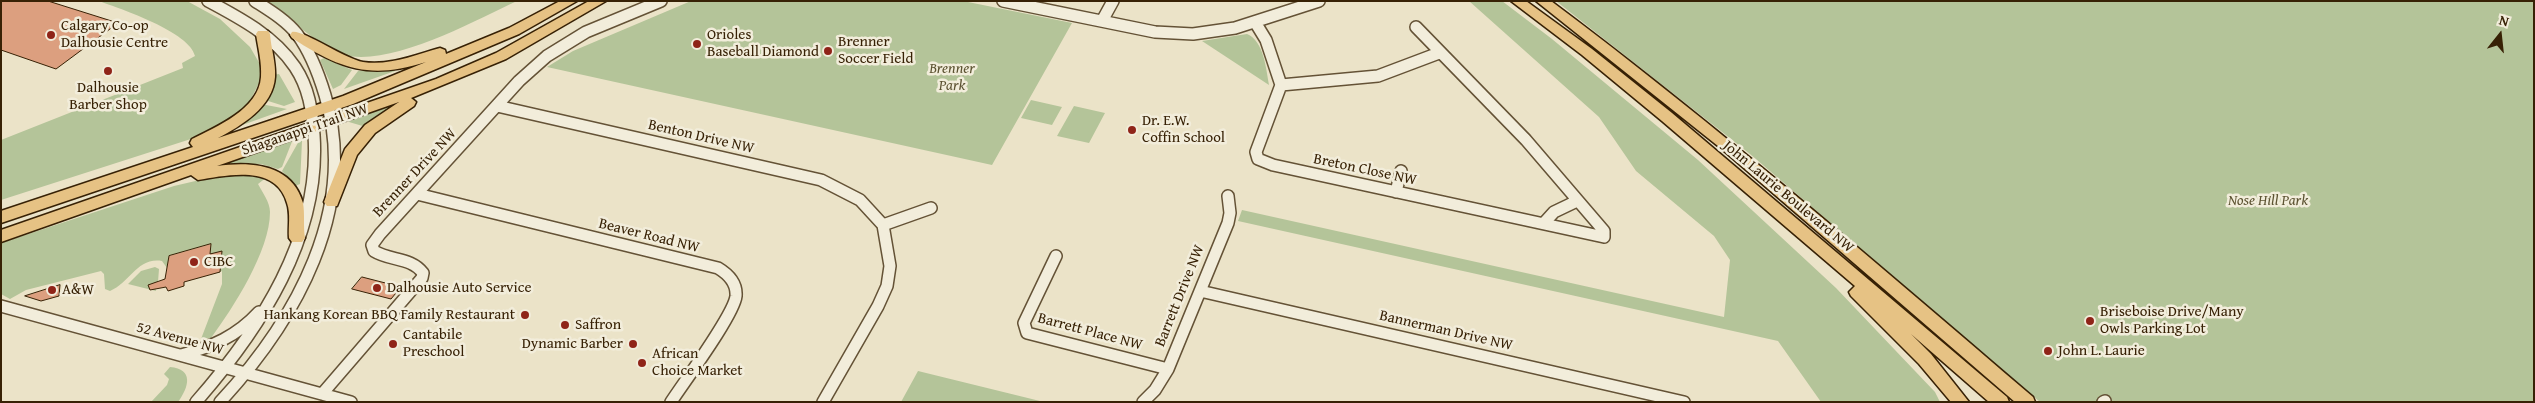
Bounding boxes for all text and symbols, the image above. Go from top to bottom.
north arrow [2475,10,2525,60]
text: N [2497,10,2511,31]
place label: Calgary Co-op Dalhousie Centre [61,17,168,52]
place label: Orioles Baseball Diamond [707,26,819,61]
marker: Calgary Co-op Dalhousie Centre [45,29,57,41]
place label: Brenner Soccer Field [838,33,914,68]
marker: Orioles Baseball Diamond [691,38,703,50]
marker: Brenner Soccer Field [822,45,834,57]
park label: Brenner Park [929,60,975,95]
marker: Dalhousie Barber Shop [102,65,114,77]
place label: Dalhousie Barber Shop [69,79,147,114]
street label: Shaganappi Trail NW [239,100,371,160]
place label: Dr. E.W. Coffin School [1142,112,1225,147]
street label: Benton Drive NW [646,116,756,158]
marker: Dr. E.W. Coffin School [1126,124,1138,136]
street label: Brenner Drive NW [369,125,461,221]
street label: John Laurie Boulevard NW [1719,137,1857,257]
street label: Breton Close NW [1312,150,1418,190]
park label: Nose Hill Park [2228,192,2308,210]
street label: Beaver Road NW [597,215,701,257]
street label: Barrett Drive NW [1151,242,1209,350]
place label: CIBC [204,253,233,271]
marker: CIBC [188,256,200,268]
place label: Dalhousie Auto Service [387,279,531,297]
place label: A&W [62,281,94,299]
marker: Dalhousie Auto Service [371,282,383,294]
marker: A&W [46,284,58,296]
place label: Briseboise Drive/Many Owls Parking Lot [2100,303,2244,338]
place label: Hankang Korean BBQ Family Restaurant [264,306,515,324]
street label: Bannerman Drive NW [1378,307,1514,355]
marker: Hankang Korean BBQ Family Restaurant [519,309,531,321]
street label: Barrett Place NW [1036,309,1144,355]
marker: Briseboise Drive/Many Owls Parking Lot [2084,315,2096,327]
place label: Saffron [575,316,621,334]
street label: 52 Avenue NW [134,319,226,359]
marker: Saffron [559,319,571,331]
place label: Cantabile Preschool [403,326,464,361]
place label: Dynamic Barber [522,335,623,353]
marker: Cantabile Preschool [387,338,399,350]
marker: Dynamic Barber [627,338,639,350]
place label: John L. Laurie [2058,342,2145,360]
place label: African Choice Market [652,345,743,380]
marker: John L. Laurie [2042,345,2054,357]
marker: African Choice Market [636,357,648,369]

